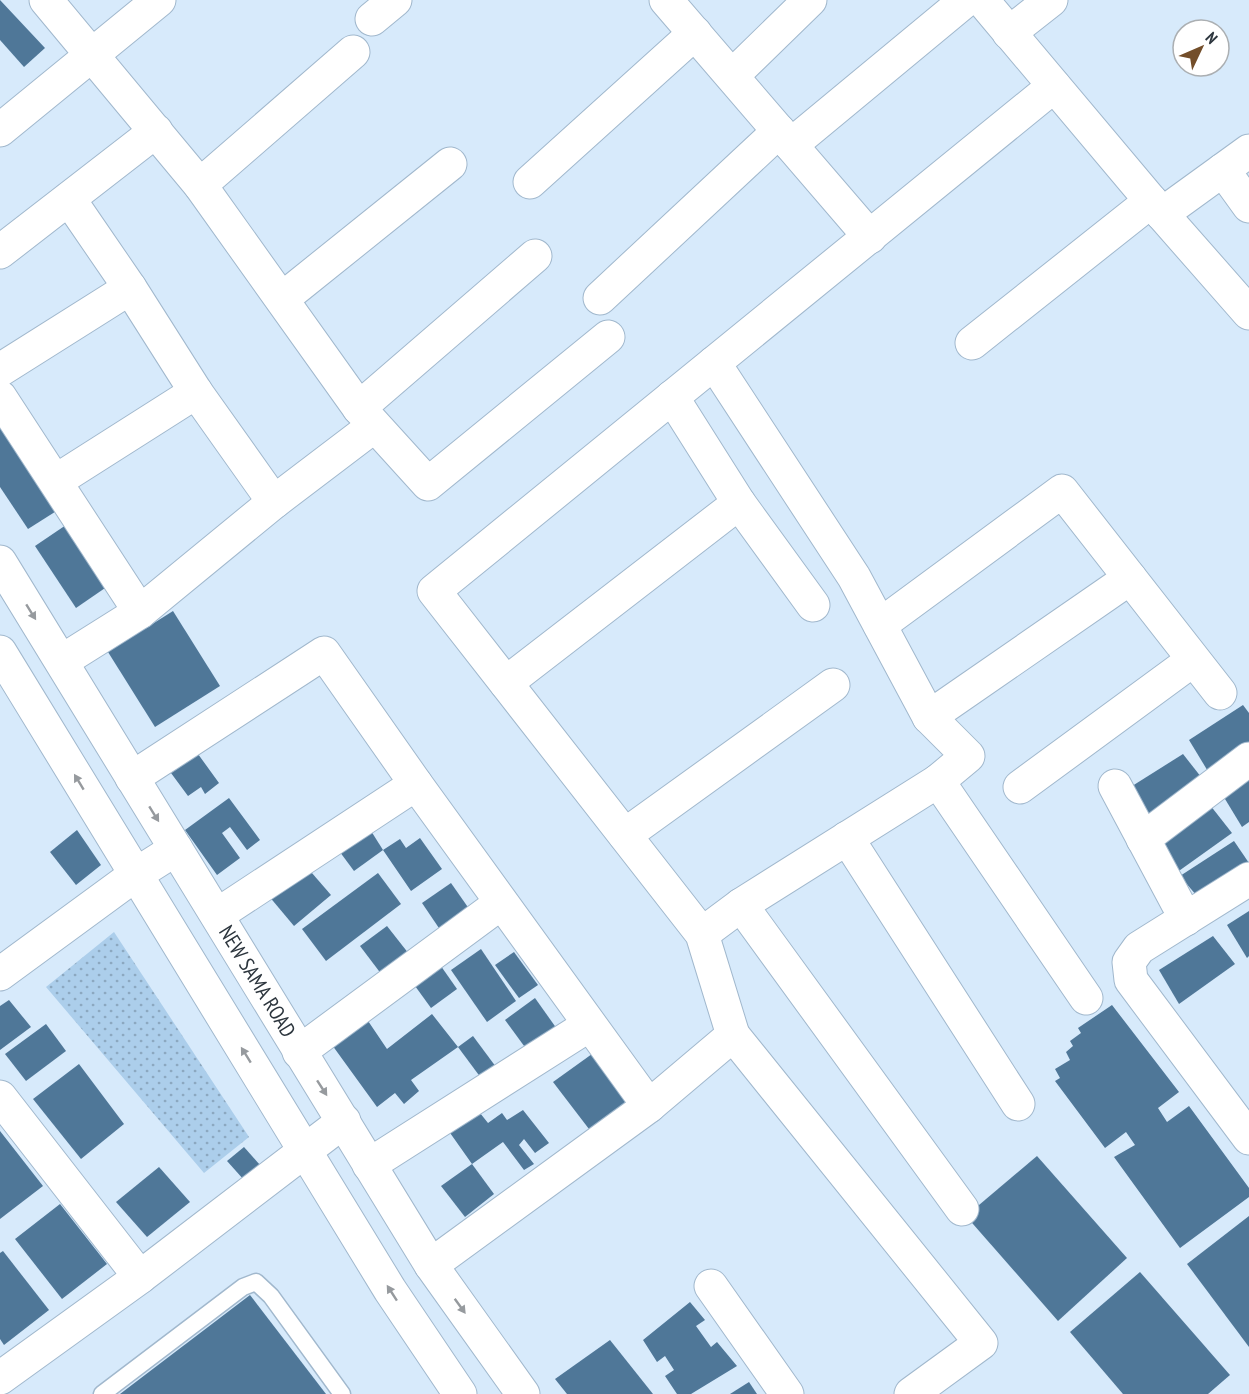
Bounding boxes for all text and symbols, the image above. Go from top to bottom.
north arrow [1171,18,1231,78]
text: N [1202,28,1222,48]
one-way arrow [26,604,37,620]
one-way arrow [73,774,84,790]
one-way arrow [149,806,160,822]
street label: NEW SAMA ROAD [213,920,302,1042]
one-way arrow [241,1047,252,1063]
one-way arrow [317,1079,328,1096]
one-way arrow [387,1285,398,1301]
one-way arrow [454,1297,466,1313]

